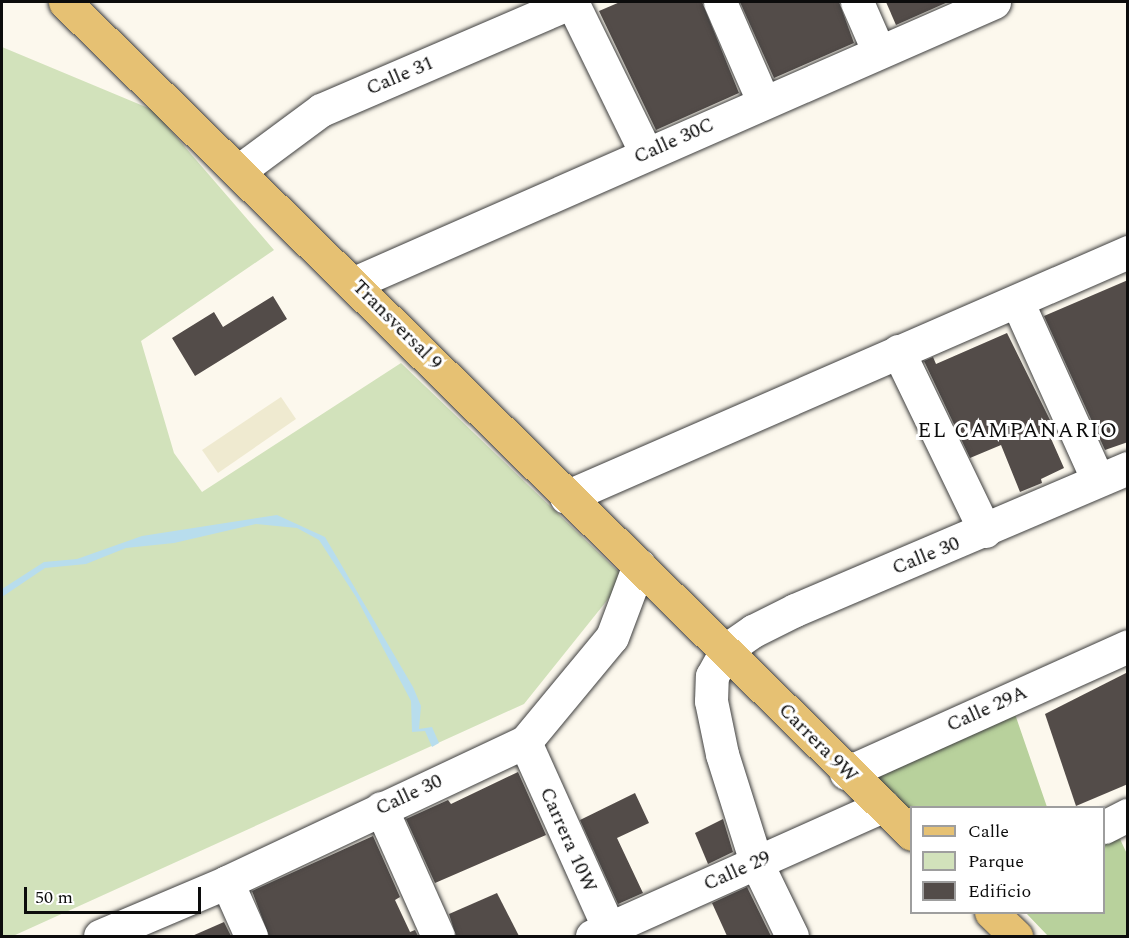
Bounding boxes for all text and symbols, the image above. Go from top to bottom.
street label: Calle 31 [363,51,437,101]
street label: Calle 30C [630,113,718,169]
street label: Transversal 9 [347,275,447,375]
district label: EL CAMPANARIO [918,418,1118,444]
street label: Calle 30 [889,532,963,580]
street label: Calle 29A [943,681,1031,737]
street label: Carrera 9W [773,698,863,788]
street label: Calle 30 [372,769,446,821]
street label: Carrera 10W [534,784,602,896]
legend [910,806,1105,914]
text: Calle [968,818,1009,845]
street label: Calle 29 [700,846,774,896]
text: Parque [968,848,1024,875]
scale bar [27,875,204,913]
text: Edificio [968,878,1031,905]
text: 50 m [35,884,73,911]

